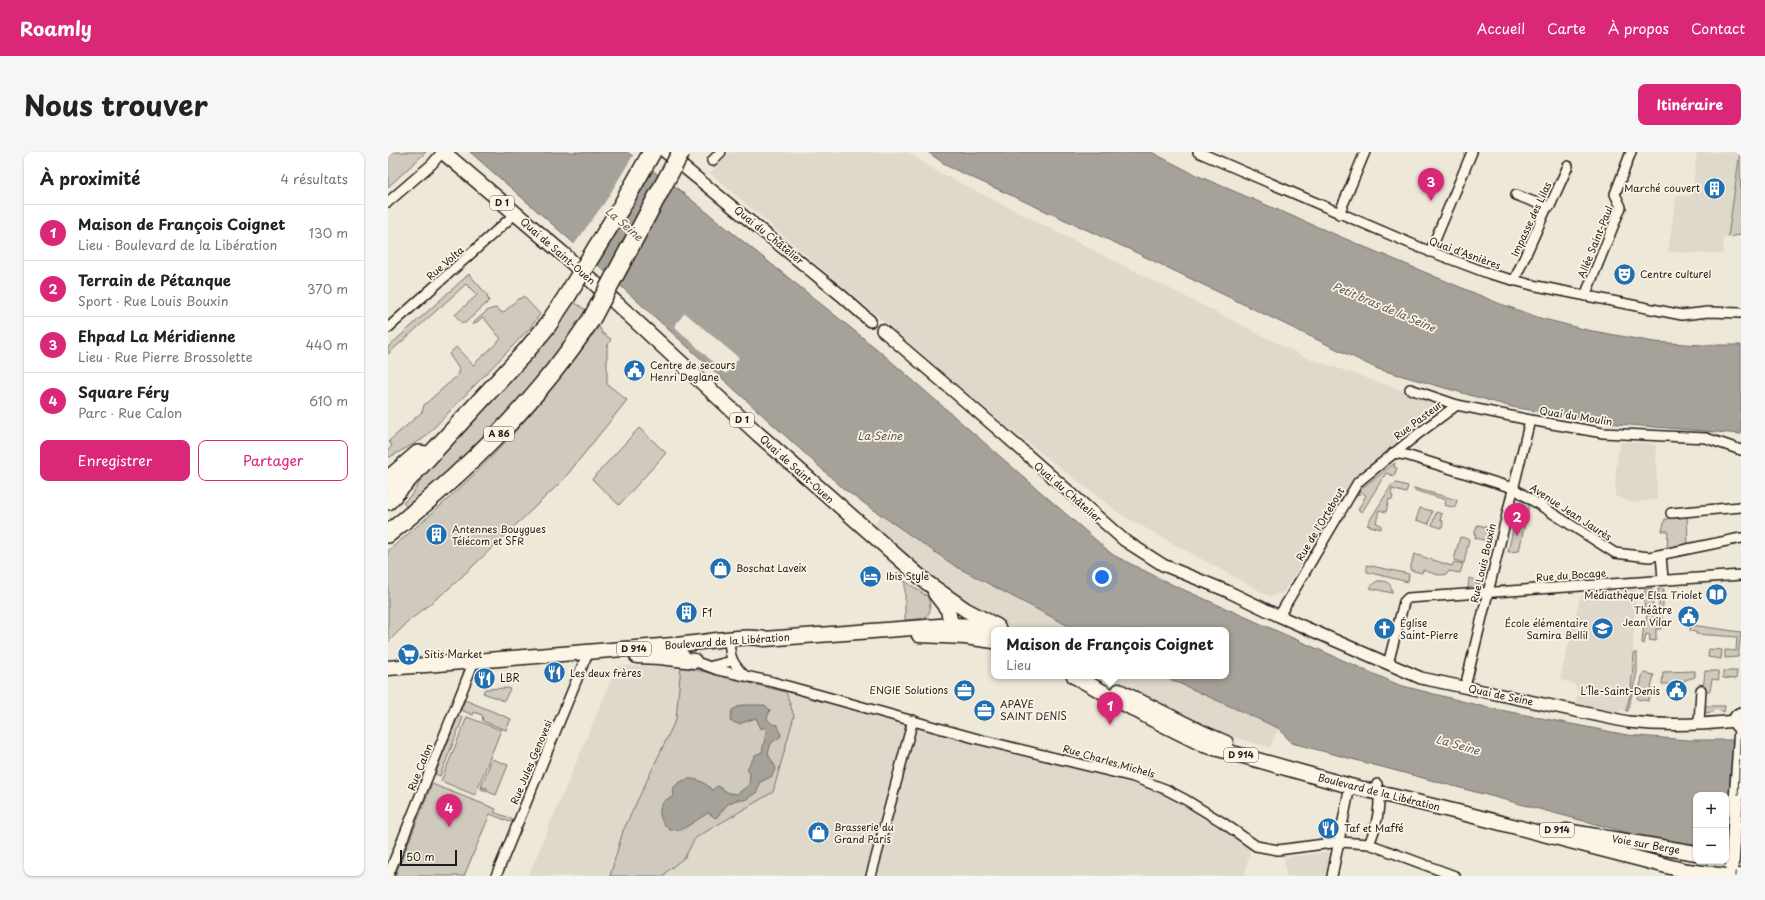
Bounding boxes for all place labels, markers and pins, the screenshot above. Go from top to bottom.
pin: 3 [1418,168,1444,201]
building icon: Marché couvert [1702,175,1728,201]
place label: Marché couvert [1624,180,1700,195]
theatre icon: Centre culturel [1611,261,1637,287]
place label: Centre culturel [1640,266,1711,281]
place label: Centre de secours Henri Deglane [650,357,736,384]
public building icon: Centre de secours Henri Deglane [621,358,647,384]
pin: 2 [1504,503,1530,536]
place label: Antennes Bouygues Télécom et SFR [452,521,546,548]
building icon: Antennes Bouygues Télécom et SFR [423,522,449,548]
shop icon: Boschat Laveix [707,555,733,581]
place label: Boschat Laveix [736,560,807,575]
hotel icon: Ibis Style [858,563,884,589]
place label: Ibis Style [886,568,930,583]
library icon: Médiathèque Elsa Triolet [1704,582,1730,608]
place label: Médiathèque Elsa Triolet [1584,587,1702,602]
building icon: F1 [673,600,699,626]
place label: Théâtre Jean Vilar [1623,602,1672,629]
public building icon: Théâtre Jean Vilar [1675,603,1701,629]
place label: F1 [702,605,712,620]
place label: Église Saint-Pierre [1400,615,1458,642]
place label: École élémentaire Samira Bellil [1505,615,1588,642]
church icon: Église Saint-Pierre [1371,616,1397,642]
school or university icon: École élémentaire Samira Bellil [1590,616,1616,642]
supermarket icon: Sitis Market [396,641,422,667]
place label: Sitis Market [424,646,483,661]
restaurant icon: Les deux frères [541,660,567,686]
restaurant icon: LBR [472,665,498,691]
place label: Les deux frères [570,665,642,680]
place label: LBR [500,670,520,685]
office icon: ENGIE Solutions [951,677,977,703]
public building icon: L'Île-Saint-Denis [1663,678,1689,704]
place label: ENGIE Solutions [869,682,948,697]
place label: L'Île-Saint-Denis [1580,683,1660,698]
pin: 1 [1097,692,1123,725]
place label: APAVE SAINT DENIS [1000,696,1067,723]
office icon: APAVE SAINT DENIS [972,697,998,723]
pin: 4 [436,794,462,827]
restaurant icon: Taf et Maffé [1315,815,1341,841]
place label: Brasserie du Grand Paris [834,819,894,846]
shop icon: Brasserie du Grand Paris [805,820,831,846]
place label: Taf et Maffé [1344,820,1404,835]

